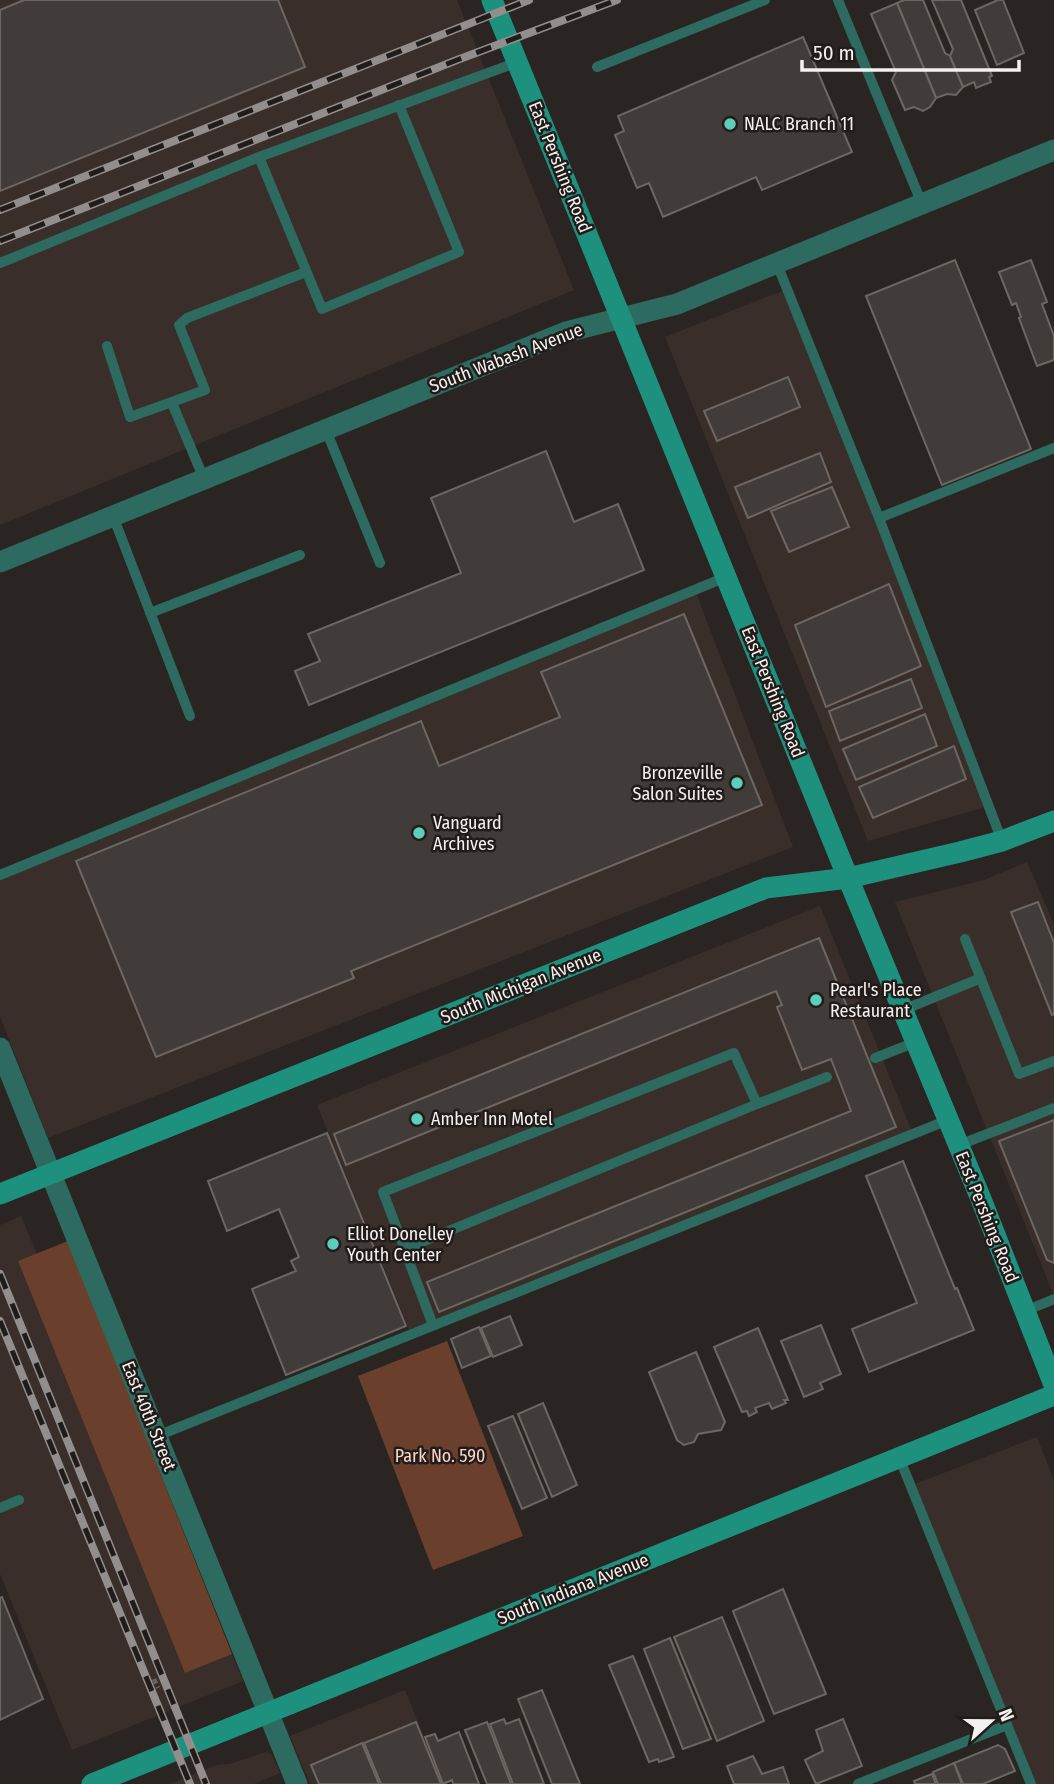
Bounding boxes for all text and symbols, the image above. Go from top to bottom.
scale bar [802,28,1019,72]
text: 50 m [813,40,855,66]
street label: East Pershing Road [524,98,596,236]
place label: NALC Branch 11 [744,113,854,135]
marker: NALC Branch 11 [722,116,738,132]
street label: South Wabash Avenue [426,319,586,397]
street label: East Pershing Road [737,623,809,761]
place label: Bronzeville Salon Suites [633,762,723,805]
marker: Bronzeville Salon Suites [729,775,745,791]
place label: Vanguard Archives [433,812,502,855]
marker: Vanguard Archives [411,825,427,841]
street label: South Michigan Avenue [438,944,605,1028]
place label: Pearl's Place Restaurant [830,979,922,1022]
marker: Pearl's Place Restaurant [808,992,824,1008]
place label: Amber Inn Motel [431,1108,553,1130]
marker: Amber Inn Motel [409,1111,425,1127]
street label: East Pershing Road [951,1148,1023,1286]
place label: Elliot Donelley Youth Center [347,1223,454,1266]
marker: Elliot Donelley Youth Center [325,1236,341,1252]
street label: East 40th Street [117,1358,181,1474]
park label: Park No. 590 [395,1445,485,1467]
street label: South Indiana Avenue [494,1549,652,1629]
north arrow [956,1686,1026,1756]
text: N [994,1706,1019,1725]

